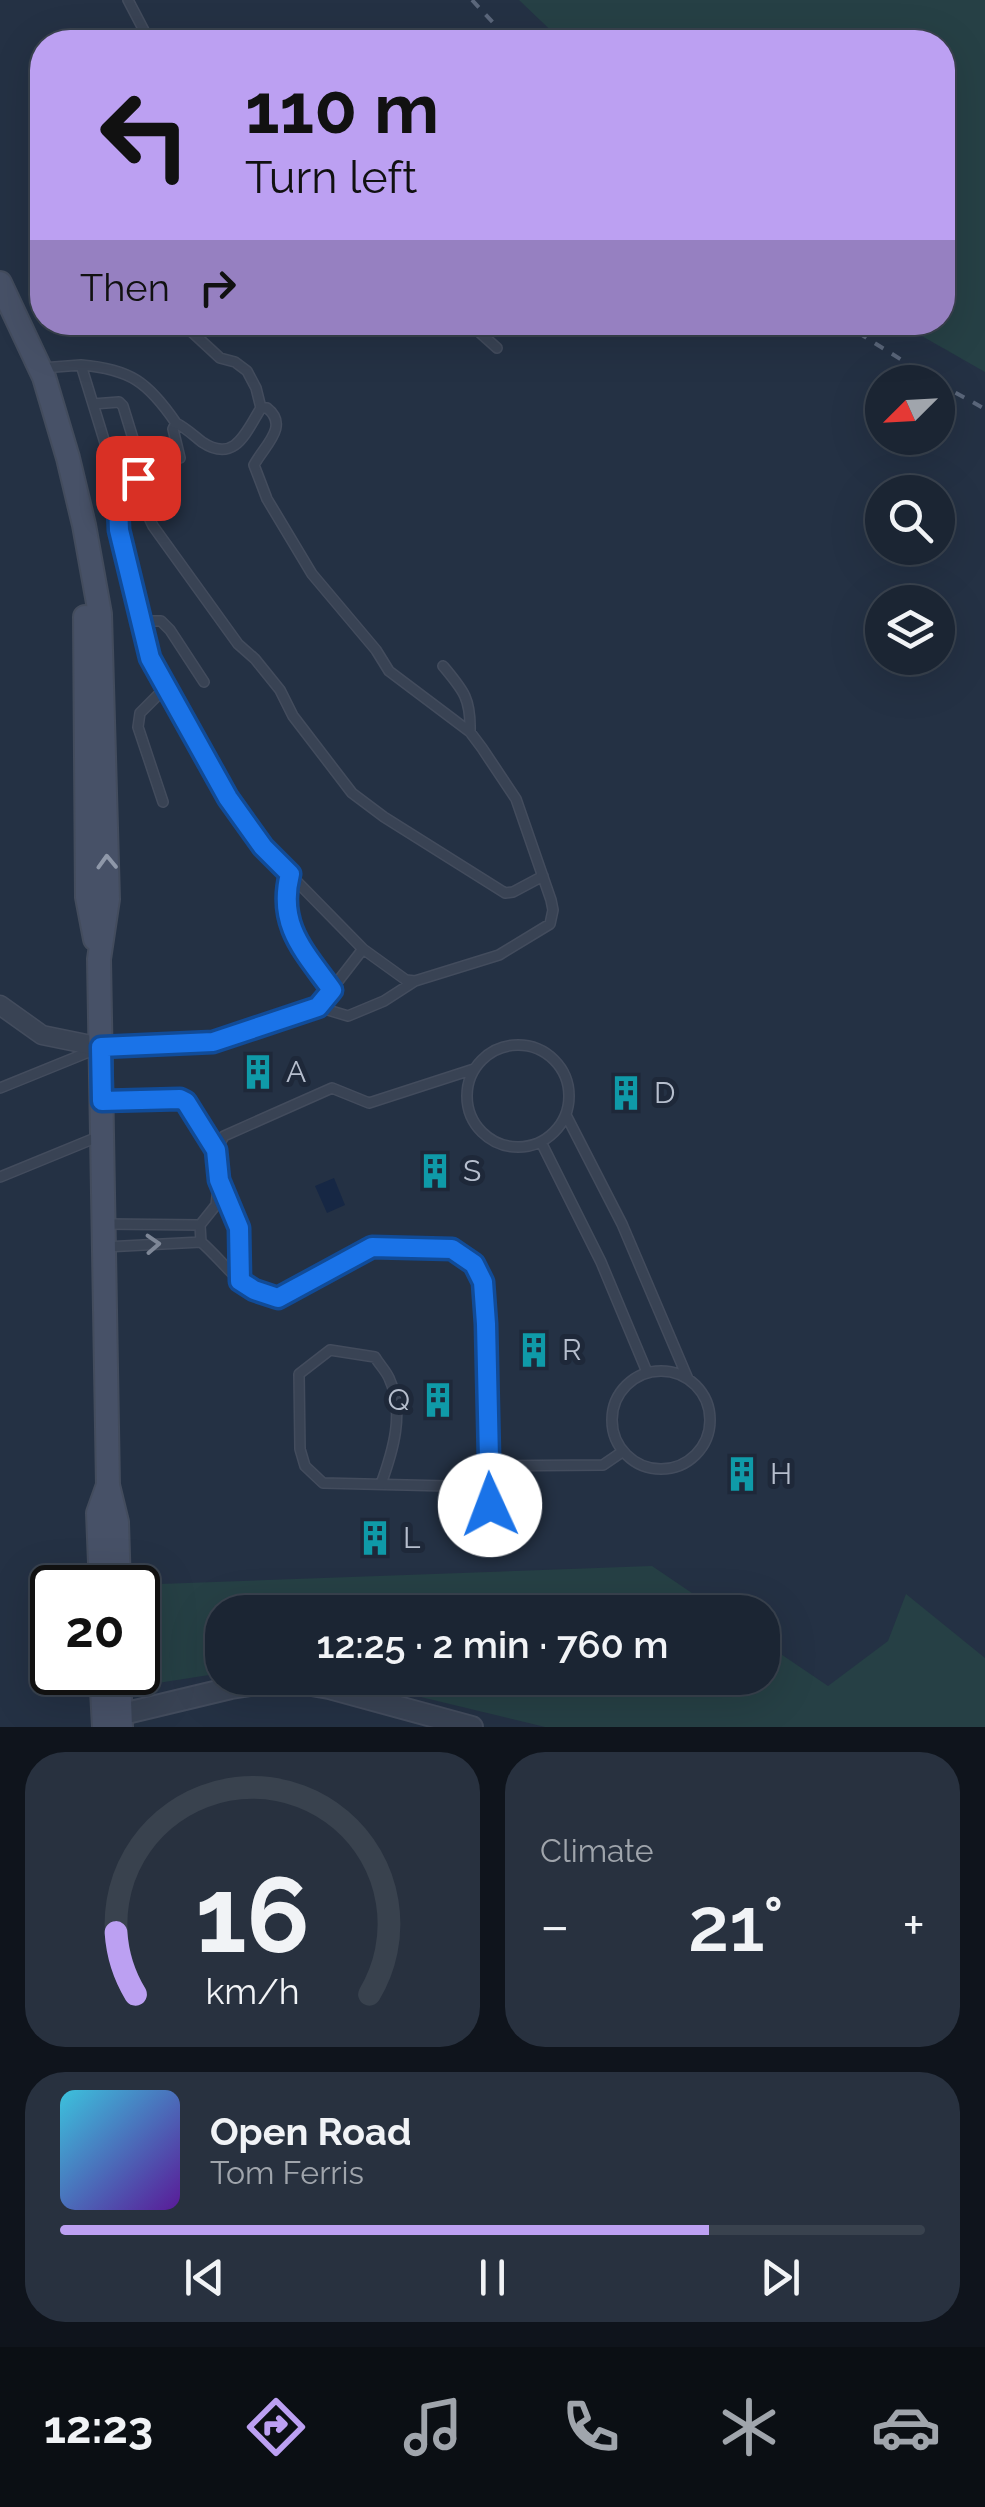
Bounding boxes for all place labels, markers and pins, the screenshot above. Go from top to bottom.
pin [96,436,181,521]
building icon: A [239,1053,277,1091]
place label: A [286,1054,306,1089]
building icon: D [607,1074,645,1112]
place label: D [654,1075,675,1110]
building icon: S [416,1152,454,1190]
place label: S [463,1153,481,1188]
building icon: R [515,1331,553,1369]
place label: R [562,1332,582,1367]
building icon: Q [419,1381,457,1419]
place label: Q [388,1382,410,1417]
building icon: H [723,1455,761,1493]
place label: H [770,1456,792,1491]
building icon: L [356,1519,394,1557]
place label: L [403,1520,421,1555]

